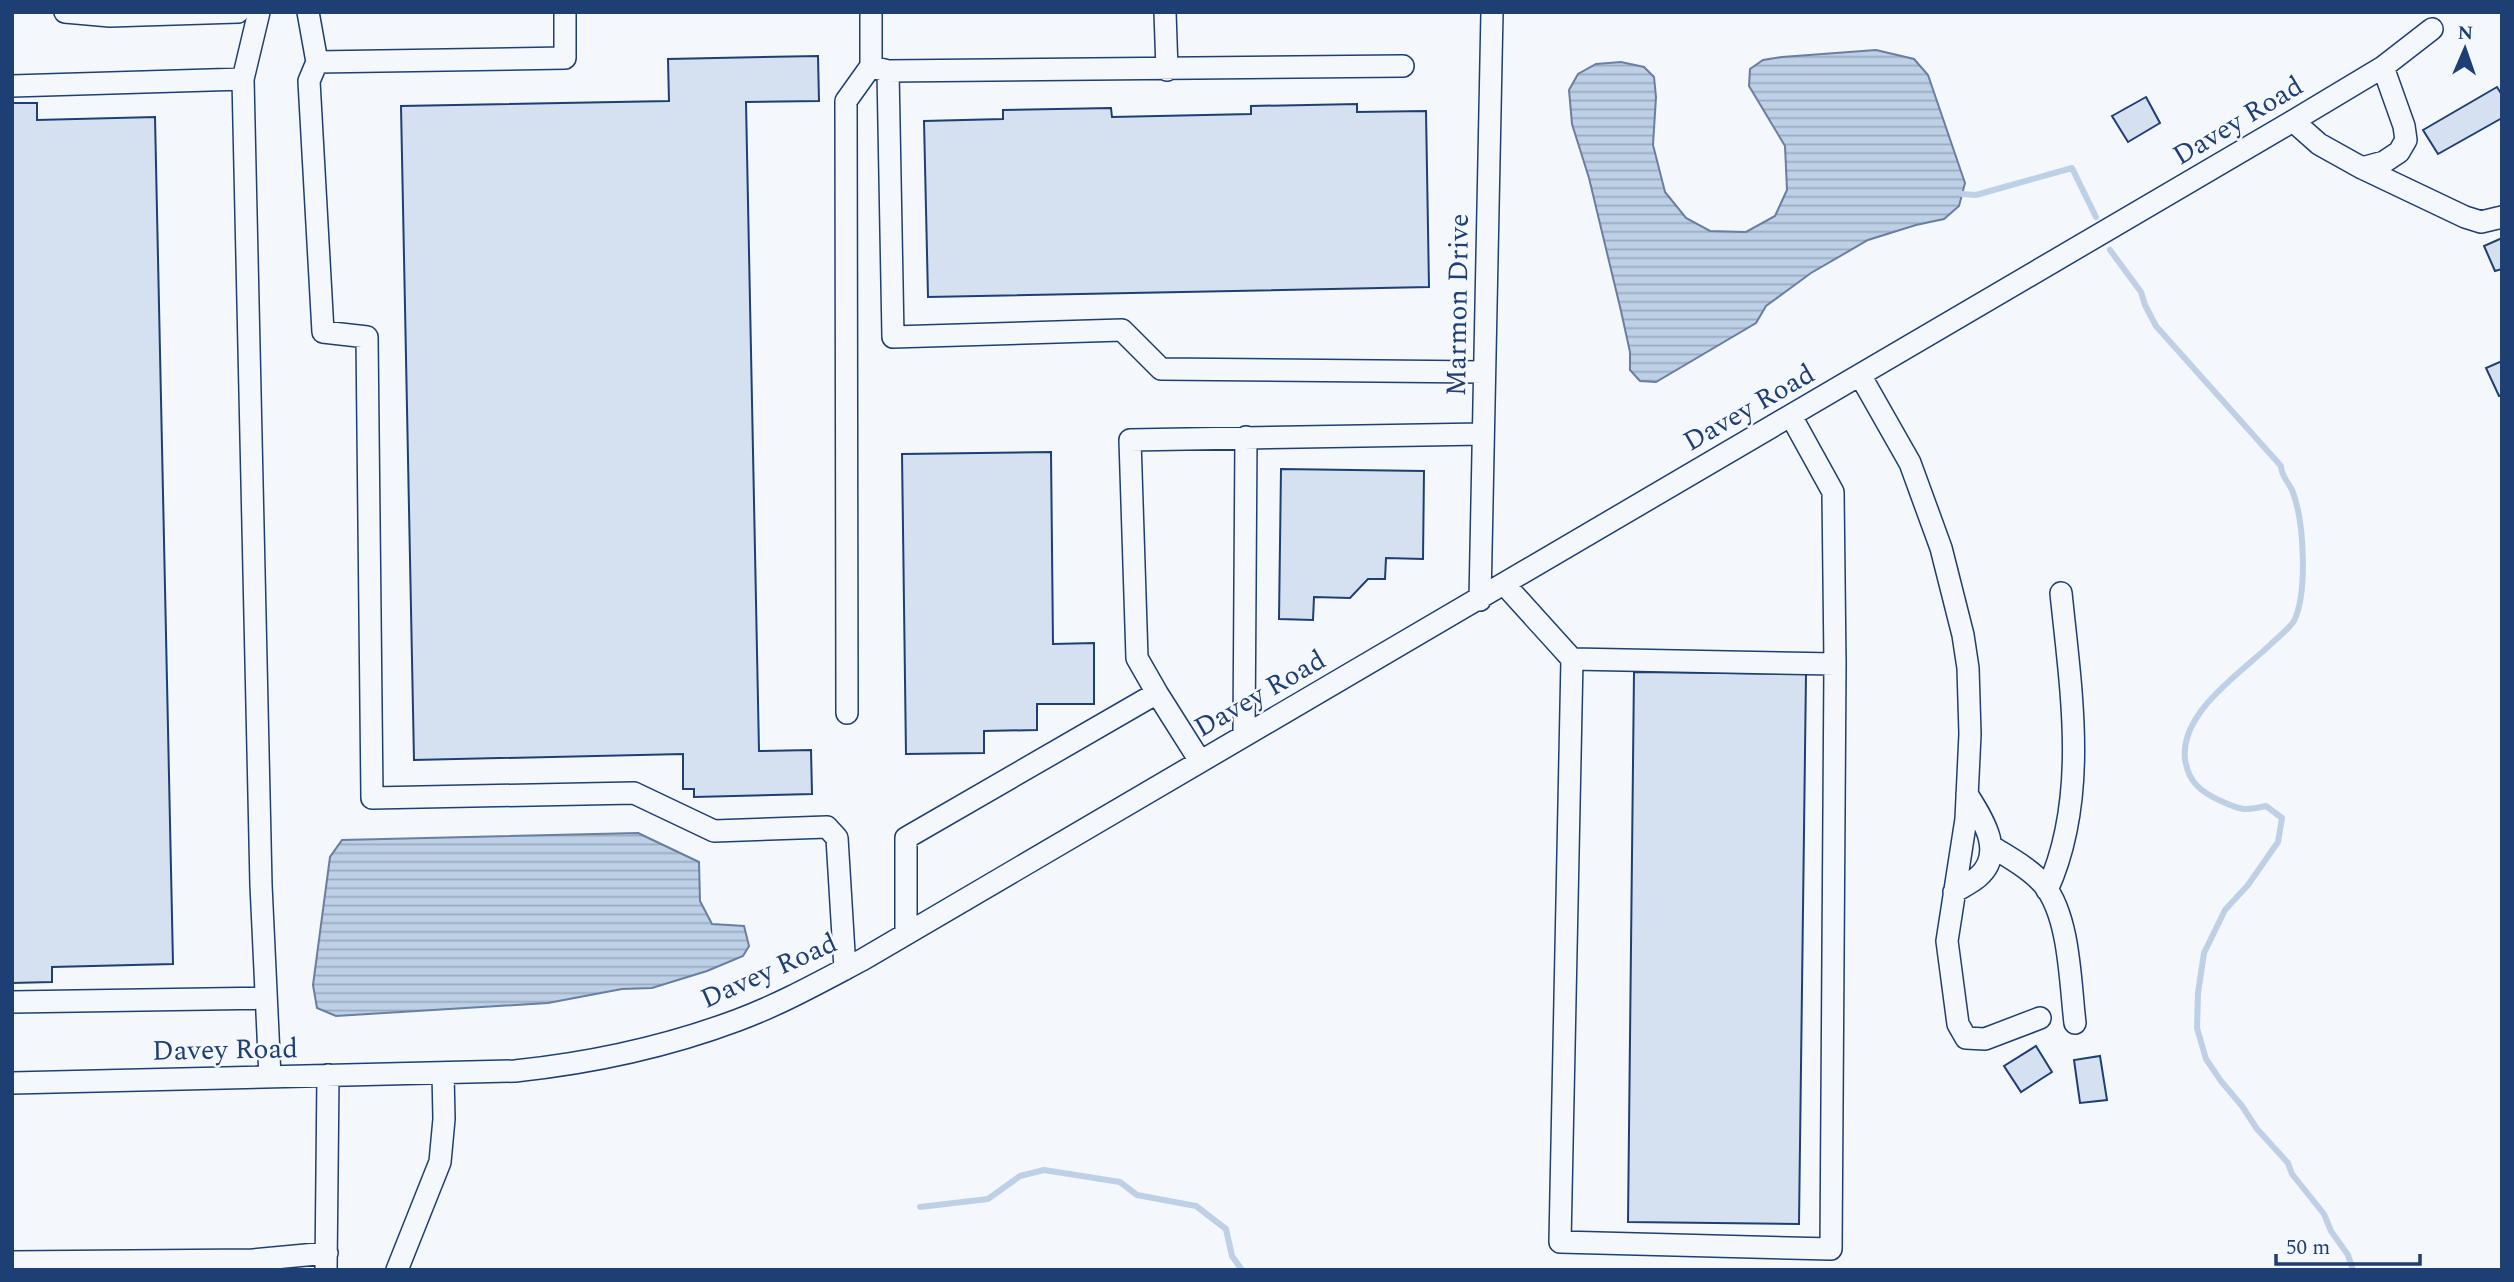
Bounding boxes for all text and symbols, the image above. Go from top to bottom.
north arrow [2430,14,2500,84]
text: N [2457,19,2474,48]
street label: Davey Road [2164,65,2312,177]
street label: Marmon Drive [1435,213,1481,397]
street label: Davey Road [1675,353,1823,463]
street label: Davey Road [1186,639,1334,749]
street label: Davey Road [694,922,844,1020]
street label: Davey Road [152,1027,298,1073]
scale bar [2276,1222,2420,1266]
text: 50 m [2286,1232,2330,1264]

